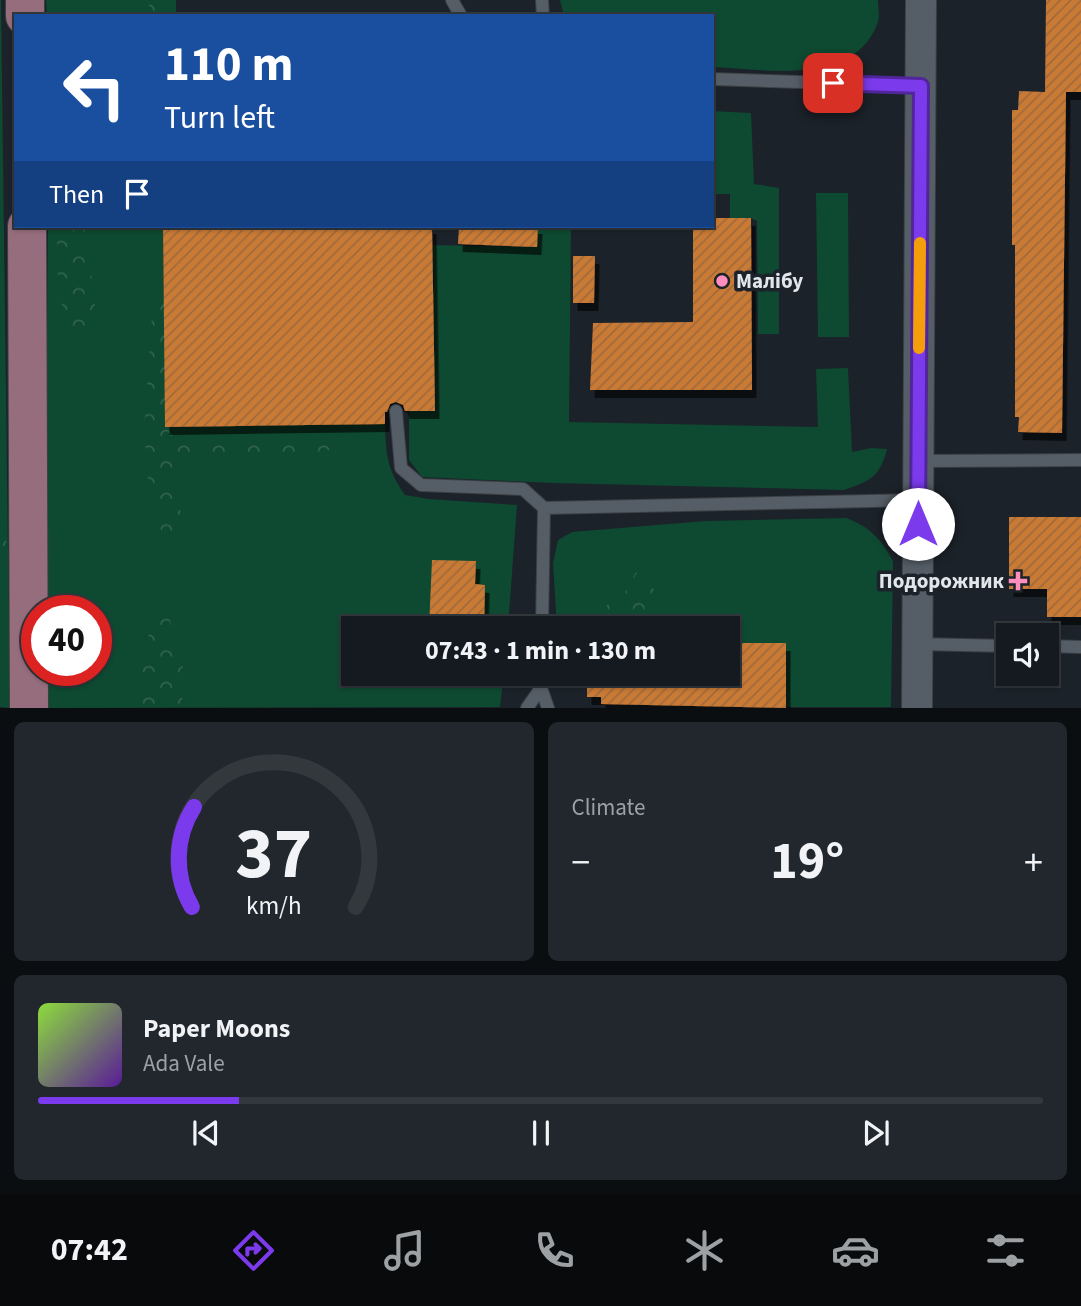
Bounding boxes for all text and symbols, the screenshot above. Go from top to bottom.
text: 110 m [164,30,293,100]
icon: left [49,42,140,133]
pin [803,53,863,113]
icon: arrive [814,64,852,102]
text: Turn left [164,95,275,141]
icon: arrive [118,175,156,213]
text: Then [49,176,104,213]
place label: Малібу [736,266,803,296]
marker: Малібу [714,273,730,289]
position arrow [881,487,955,561]
place label: Подорожник [879,566,1004,596]
marker: Подорожник [1010,573,1026,589]
speed limit sign: 40 [21,595,112,686]
map controls [996,623,1059,686]
button: sound [996,623,1059,686]
text: 07:43 · 1 min · 130 m [425,632,656,669]
text: Climate [572,791,645,824]
text: 37 [235,803,312,907]
text: 19° [770,825,844,899]
text: − [572,836,590,890]
text: + [1024,836,1043,890]
text: km/h [246,888,302,924]
text: Paper Moons [143,1010,290,1047]
text: Ada Vale [143,1047,225,1080]
icon: previous [187,1114,225,1152]
icon: pause [522,1114,560,1152]
icon: next [857,1114,895,1152]
icon: directions [229,1226,278,1275]
icon: music [380,1226,429,1275]
icon: phone [530,1226,579,1275]
icon: climate [680,1226,729,1275]
icon: car [831,1226,880,1275]
icon: filters [981,1226,1030,1275]
text: 07:42 [51,1227,128,1273]

